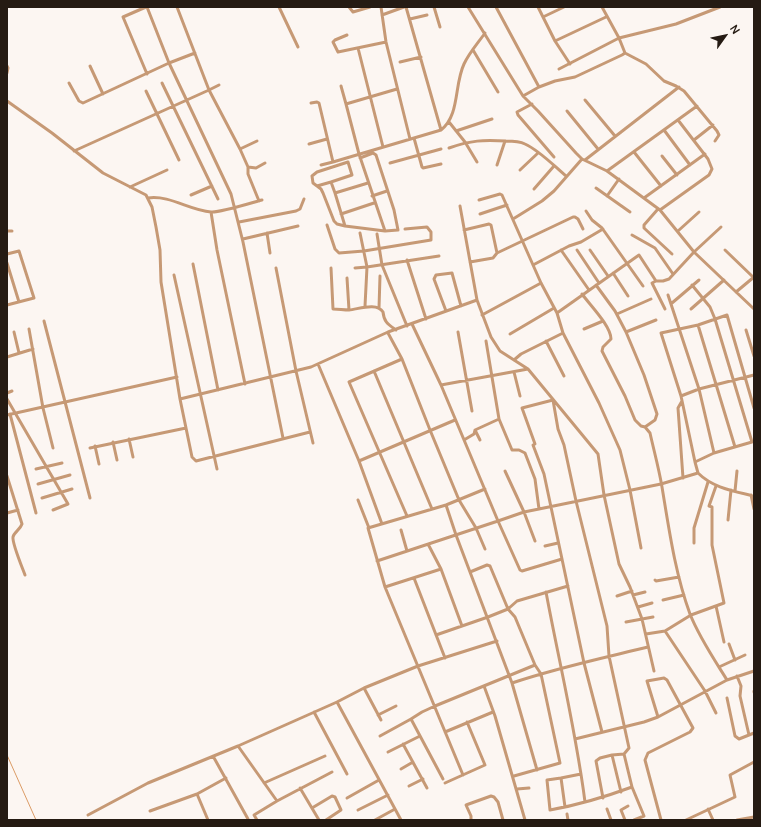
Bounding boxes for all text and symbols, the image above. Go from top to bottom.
north arrow [705,16,745,56]
text: N [727,22,744,37]

